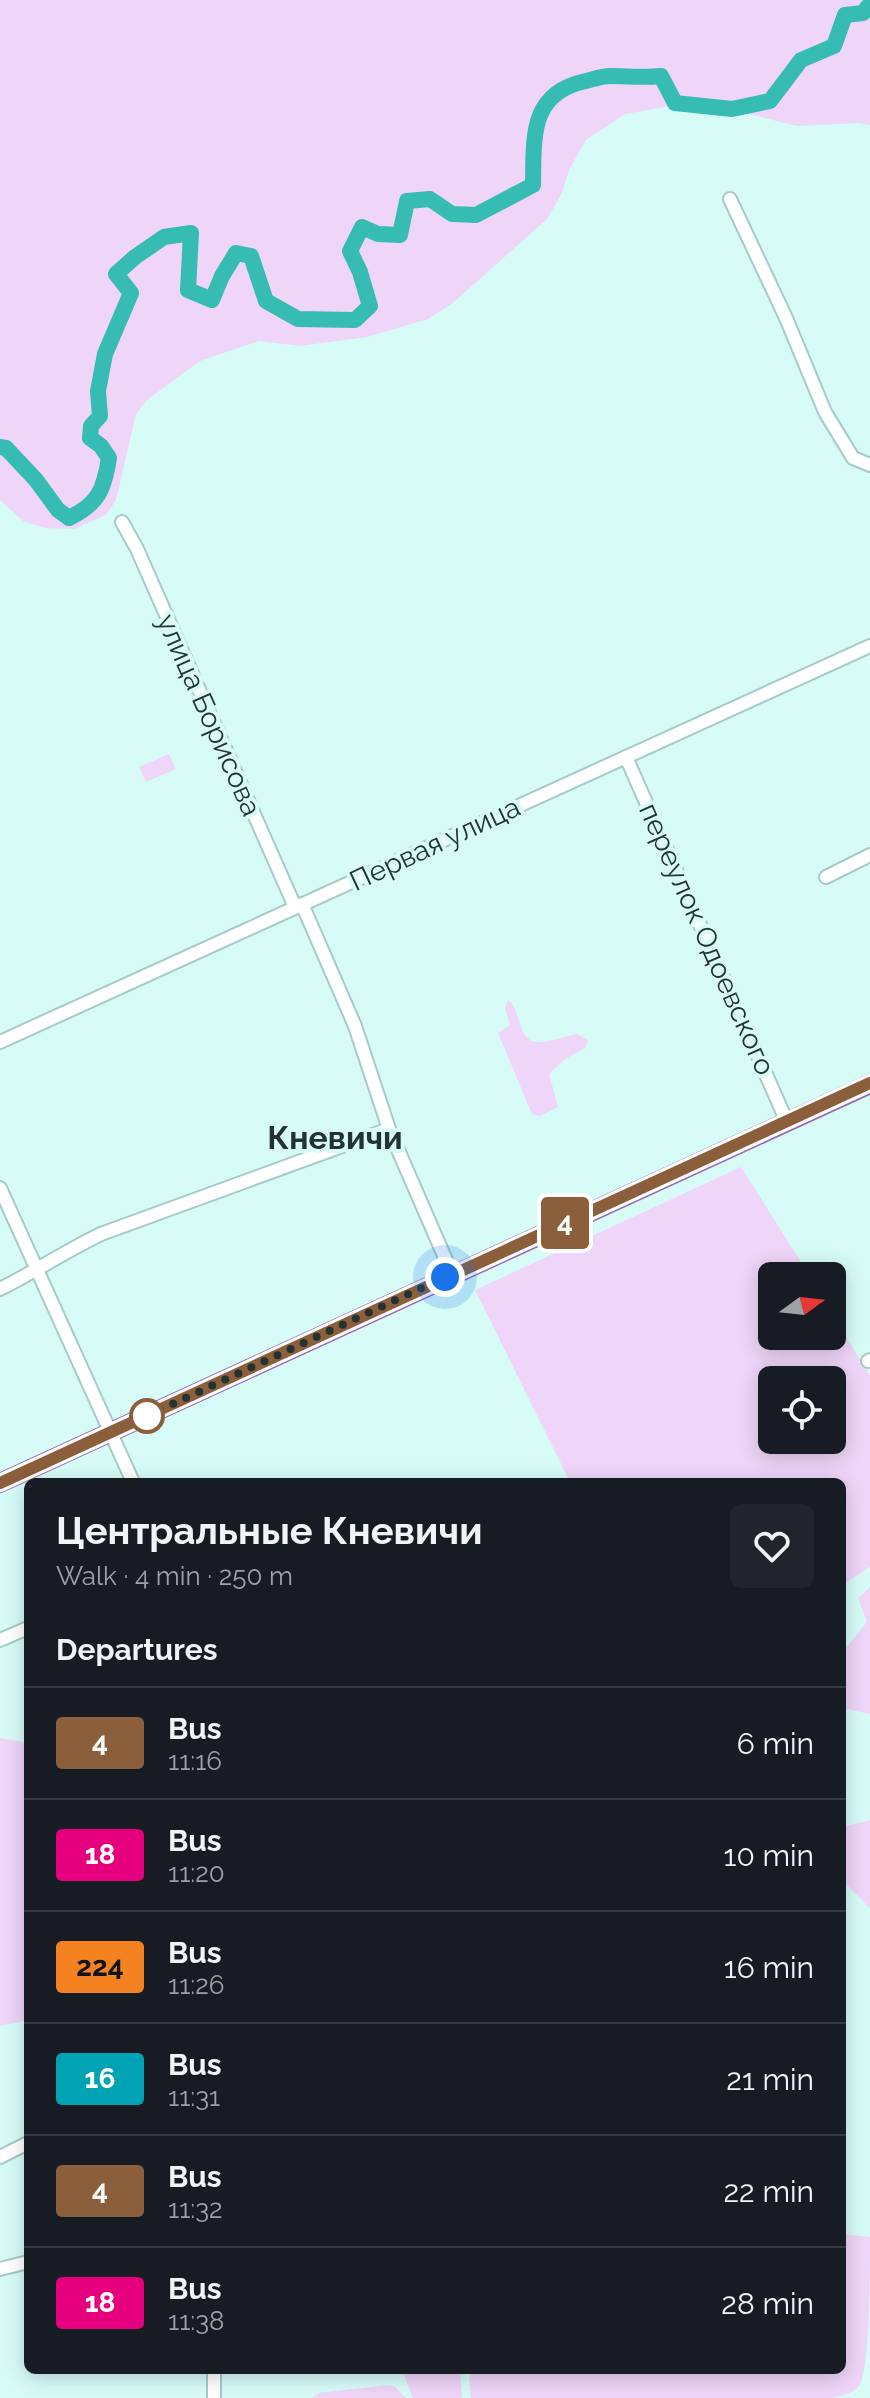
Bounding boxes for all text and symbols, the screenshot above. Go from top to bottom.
street label: улица Борисова [150,609,268,821]
street label: Первая улица [345,790,525,898]
street label: переулок Одоевского [632,798,782,1080]
district label: Кневичи [267,1119,403,1156]
line badge: 4 [539,1197,591,1249]
text: 4 [557,1206,573,1239]
your location [425,1257,465,1297]
north arrow [758,1262,846,1350]
map controls [758,1262,846,1454]
button: locate [758,1366,846,1454]
unlabelled marker [130,1399,164,1433]
button: heart [730,1504,814,1588]
text: Центральные Кневичи [56,1508,482,1553]
text: Walk · 4 min · 250 m [56,1561,293,1591]
text: Departures [56,1632,218,1667]
text: Bus [168,1711,222,1746]
text: 4 [92,1726,108,1759]
text: 6 min [737,1726,814,1761]
text: 11:16 [168,1746,222,1776]
text: Bus [168,1823,222,1858]
text: 18 [85,1838,115,1871]
text: 10 min [724,1838,814,1873]
text: 11:20 [168,1858,225,1888]
text: Bus [168,1935,222,1970]
text: 224 [76,1950,124,1983]
text: 16 min [724,1950,814,1985]
text: 11:26 [168,1970,224,2000]
text: Bus [168,2047,222,2082]
text: 16 [85,2062,115,2095]
text: 21 min [726,2062,814,2097]
text: 11:31 [168,2082,220,2112]
text: Bus [168,2159,222,2194]
text: 4 [92,2174,108,2207]
text: 22 min [723,2174,814,2209]
text: 11:32 [168,2194,223,2224]
text: Bus [168,2271,222,2306]
text: 18 [85,2286,115,2319]
text: 28 min [721,2286,814,2321]
text: 11:38 [168,2306,224,2336]

